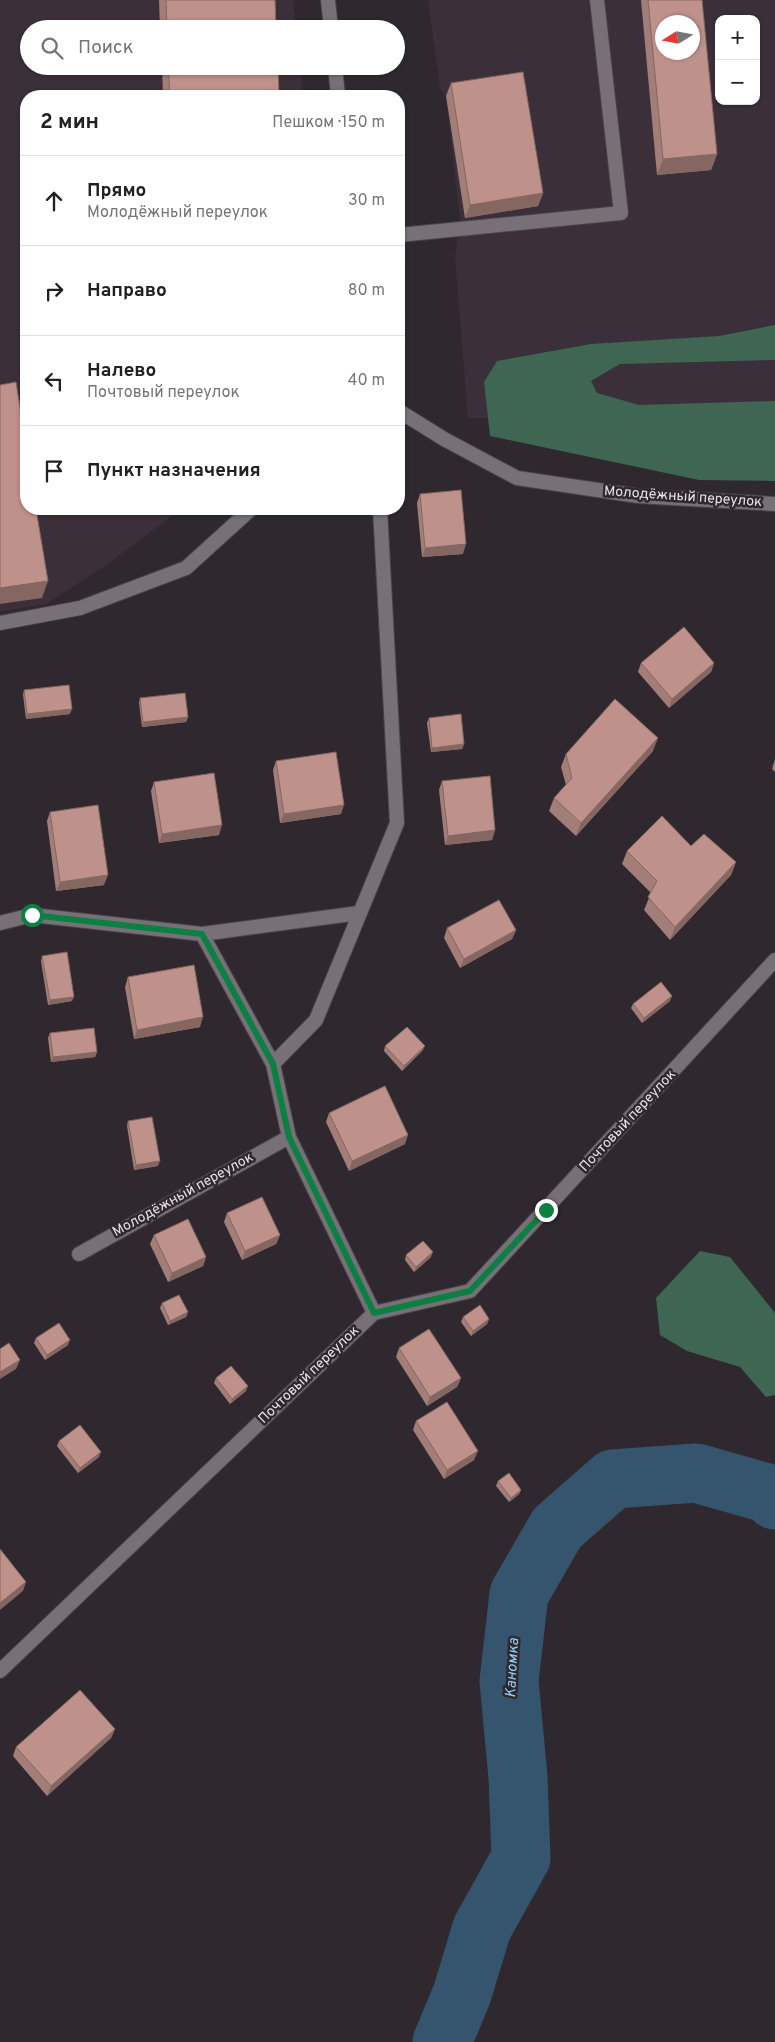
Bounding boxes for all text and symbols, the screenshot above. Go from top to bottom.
north arrow [655,15,700,60]
map controls [715,15,760,105]
button: + [715,15,760,60]
search box [20,20,405,75]
icon: search [38,34,66,62]
text: Поиск [78,36,134,60]
button: − [715,60,760,105]
text: 2 мин [40,109,99,136]
text: Пешком · 150 m [272,113,385,133]
text: Прямо [87,179,146,203]
icon: ahead [40,187,68,215]
text: 30 m [348,191,385,211]
text: Молодёжный переулок [87,203,268,223]
icon: right [40,277,68,305]
text: Направо [87,279,167,303]
text: 80 m [348,281,385,301]
text: Налево [87,359,156,383]
icon: left [40,367,68,395]
text: 40 m [347,371,385,391]
text: Почтовый переулок [87,383,240,403]
icon: arrive [40,457,68,485]
text: Пункт назначения [87,459,261,483]
street label: Молодёжный переулок [603,483,763,511]
route start [21,904,44,927]
street label: Почтовый переулок [576,1066,680,1176]
street label: Молодёжный переулок [110,1149,256,1241]
route end [535,1199,558,1222]
street label: Почтовый переулок [255,1323,363,1427]
water label: Каномка [502,1637,524,1698]

